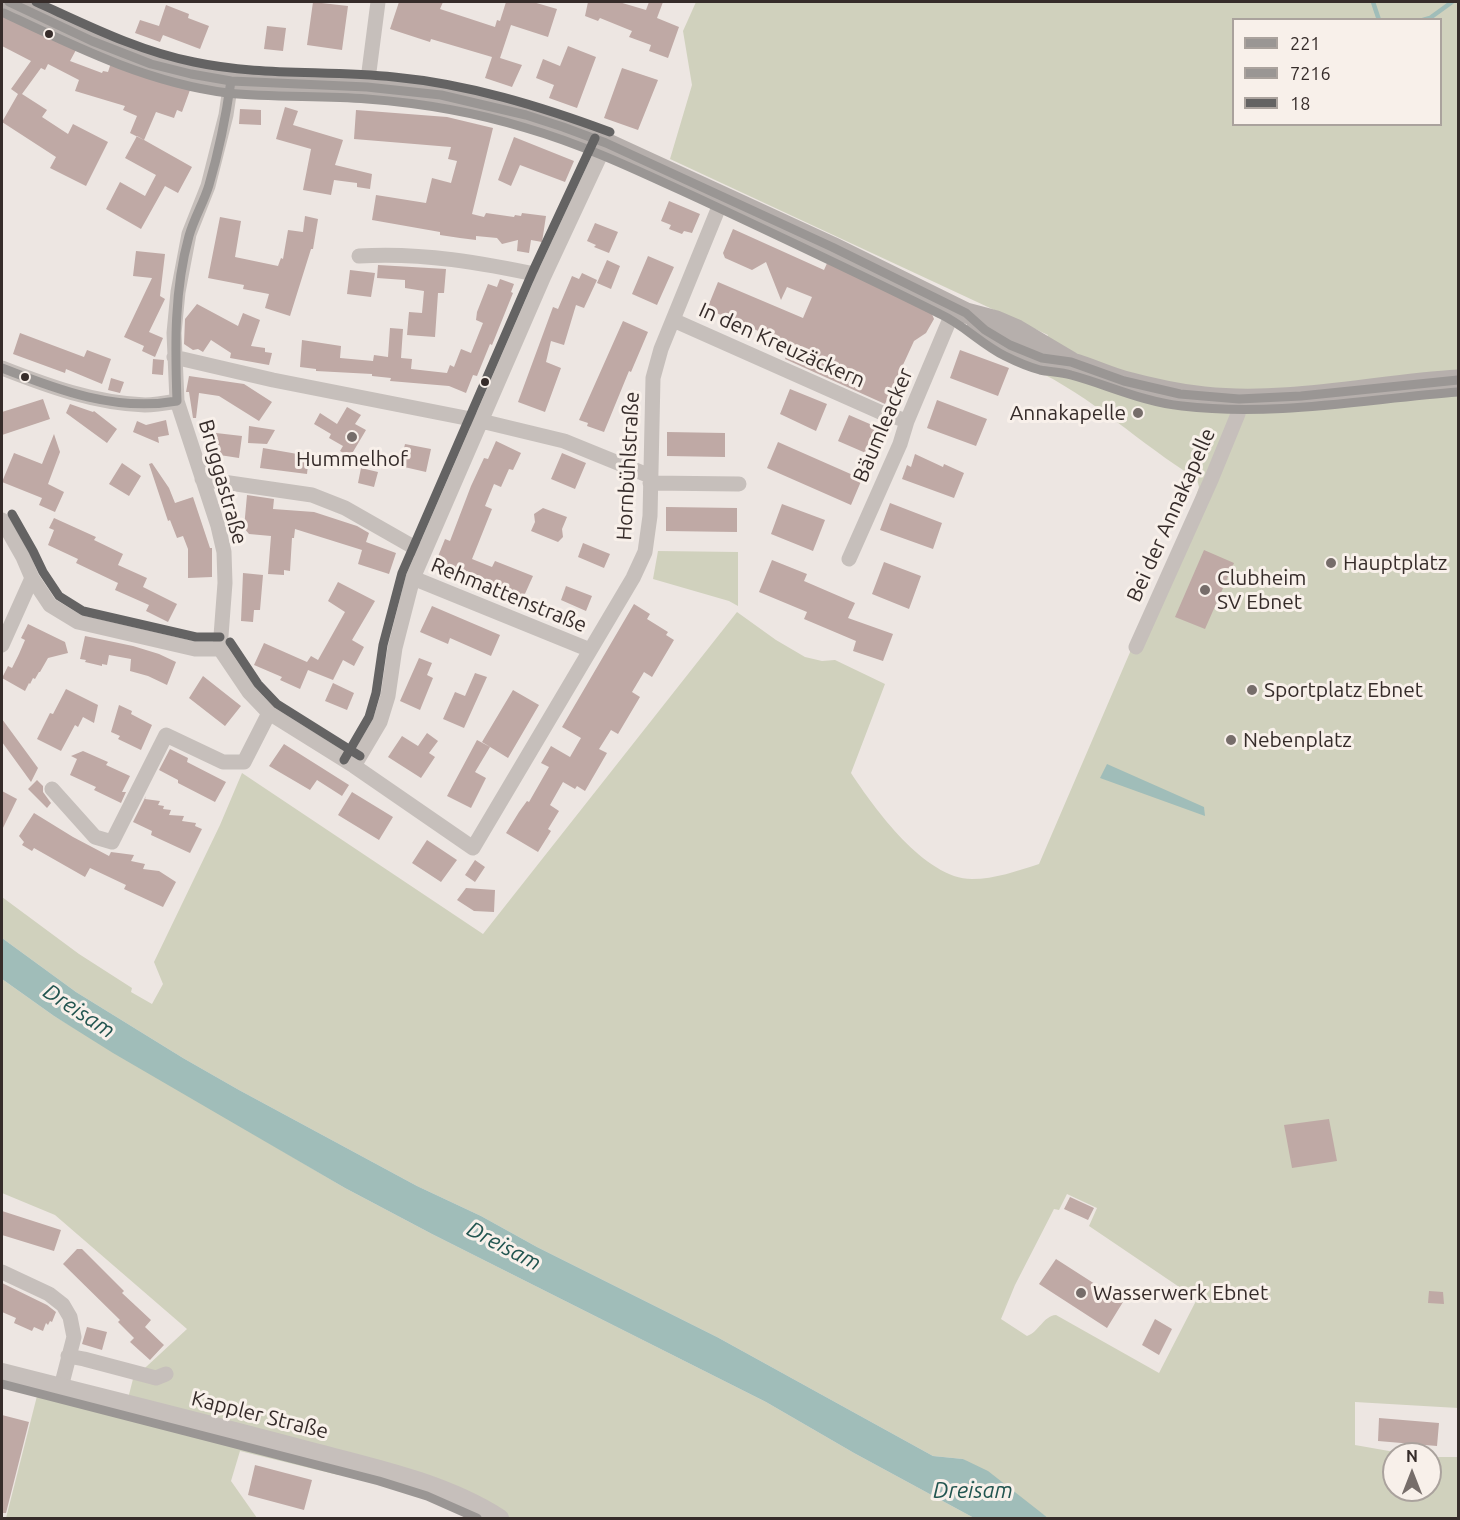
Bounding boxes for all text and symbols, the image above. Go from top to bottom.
legend [1232,18,1442,126]
unlabelled marker [43,28,55,40]
text: 221 [1290,33,1320,53]
text: 7216 [1290,63,1331,83]
text: 18 [1290,93,1310,113]
street label: In den Kreuzäckern [695,297,869,393]
street label: Bäumleacker [848,364,918,486]
unlabelled marker [19,371,31,383]
unlabelled marker [479,376,491,388]
street label: Hornbühlstraße [612,391,644,541]
place label: Annakapelle [1010,400,1126,426]
marker: Annakapelle [1131,406,1145,420]
street label: Bruggastraße [193,417,253,547]
street label: Bei der Annakapelle [1121,424,1221,606]
marker: Hummelhof [345,430,359,444]
place label: Hummelhof [296,446,408,472]
place label: Hauptplatz [1343,550,1447,576]
street label: Rehmattenstraße [427,552,591,638]
marker: Hauptplatz [1324,556,1338,570]
place label: Clubheim SV Ebnet [1217,565,1306,615]
marker: Clubheim SV Ebnet [1198,583,1212,597]
place label: Sportplatz Ebnet [1264,677,1423,703]
marker: Sportplatz Ebnet [1245,683,1259,697]
place label: Nebenplatz [1243,727,1352,753]
marker: Nebenplatz [1224,733,1238,747]
water label: Dreisam [38,978,120,1044]
water label: Dreisam [463,1216,545,1276]
place label: Wasserwerk Ebnet [1093,1280,1268,1306]
marker: Wasserwerk Ebnet [1074,1286,1088,1300]
street label: Kappler Straße [189,1386,331,1444]
north arrow [1382,1442,1442,1502]
text: N [1406,1447,1418,1465]
water label: Dreisam [933,1478,1013,1504]

